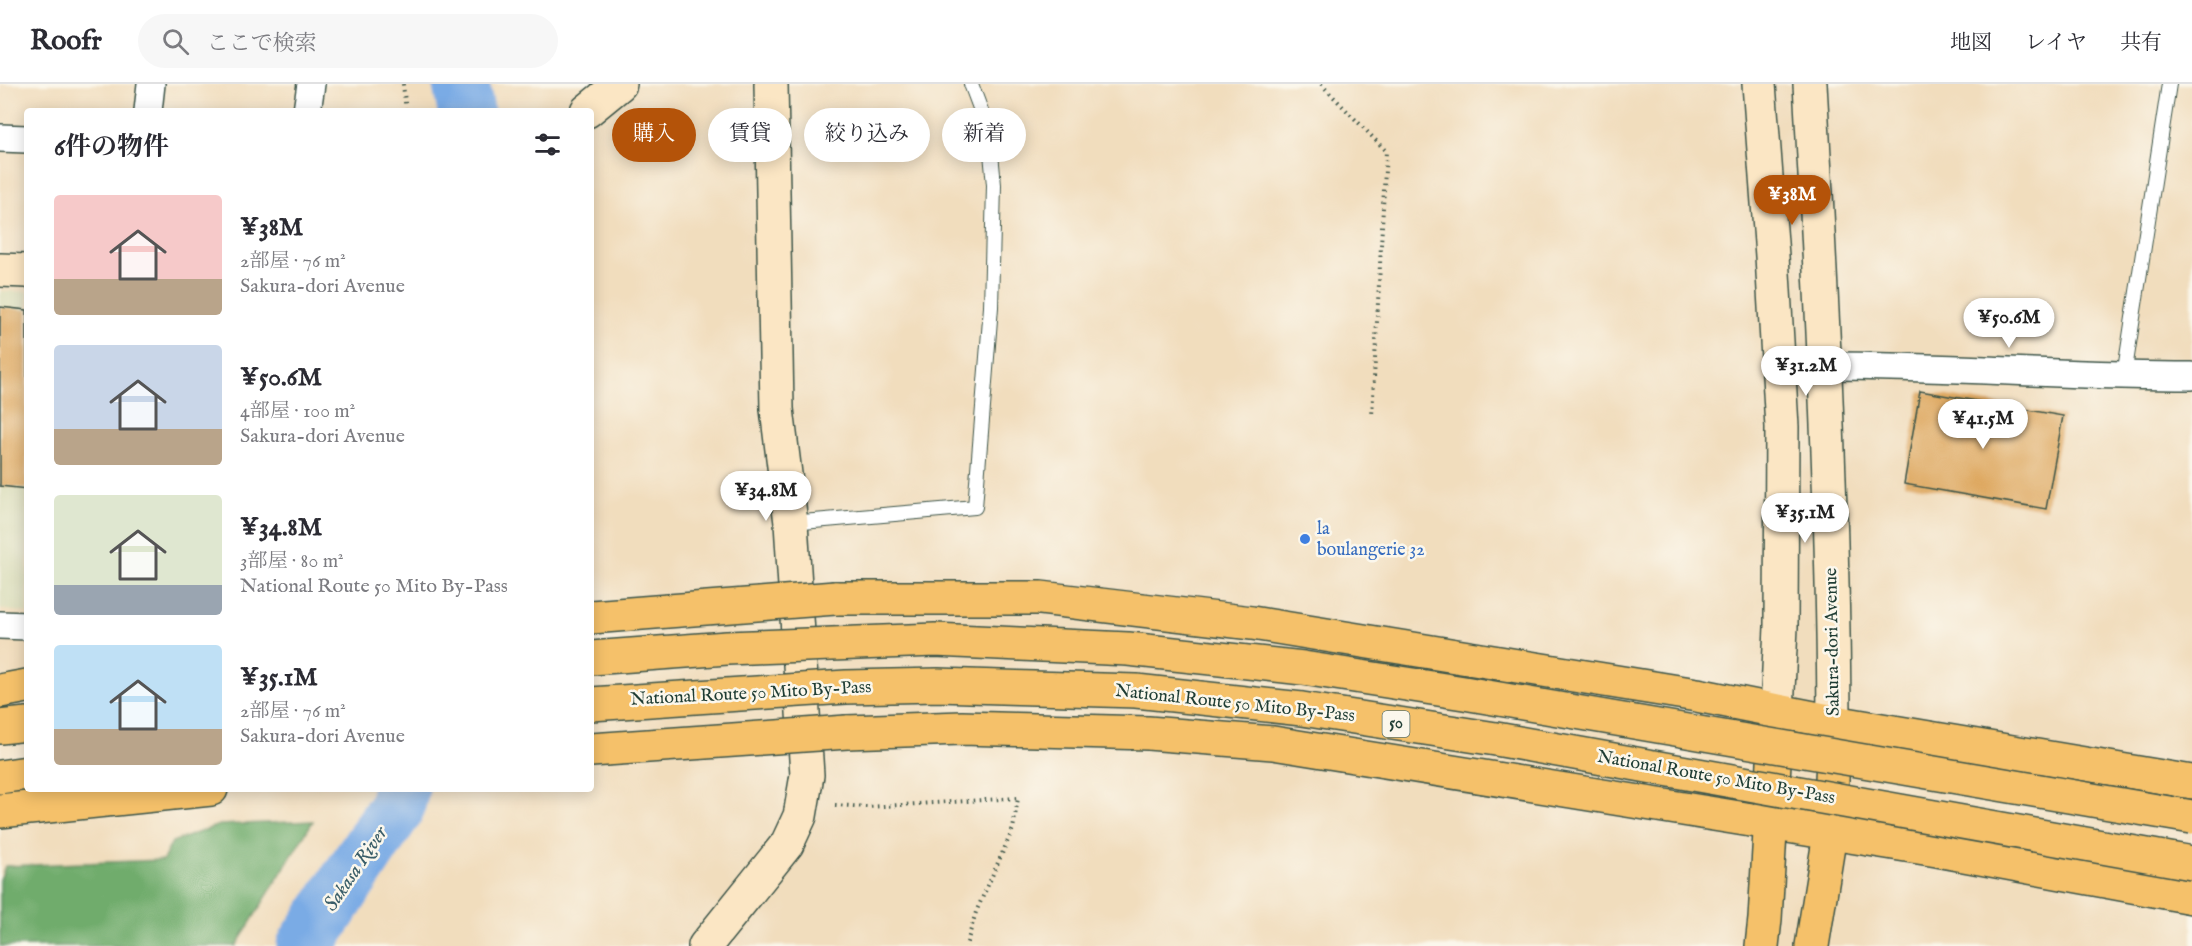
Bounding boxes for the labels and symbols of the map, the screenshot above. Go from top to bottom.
pin: ¥38M [1756,175,1828,226]
pin: ¥50.6M [1960,298,2058,349]
pin: ¥31.2M [1757,346,1855,397]
pin: ¥41.5M [1934,399,2032,450]
pin: ¥34.8M [717,471,815,522]
pin: ¥35.1M [1756,493,1854,544]
place label: la boulangerie 32 [1317,518,1425,562]
marker: la boulangerie 32 [1298,532,1312,546]
street label: Sakura-dori Avenue [1820,568,1846,716]
street label: National Route 50 Mito By-Pass [630,676,872,712]
street label: National Route 50 Mito By-Pass [1114,680,1356,728]
road number: 50 [1382,711,1410,737]
street label: National Route 50 Mito By-Pass [1595,746,1837,810]
water label: Sakasa River [319,821,394,916]

